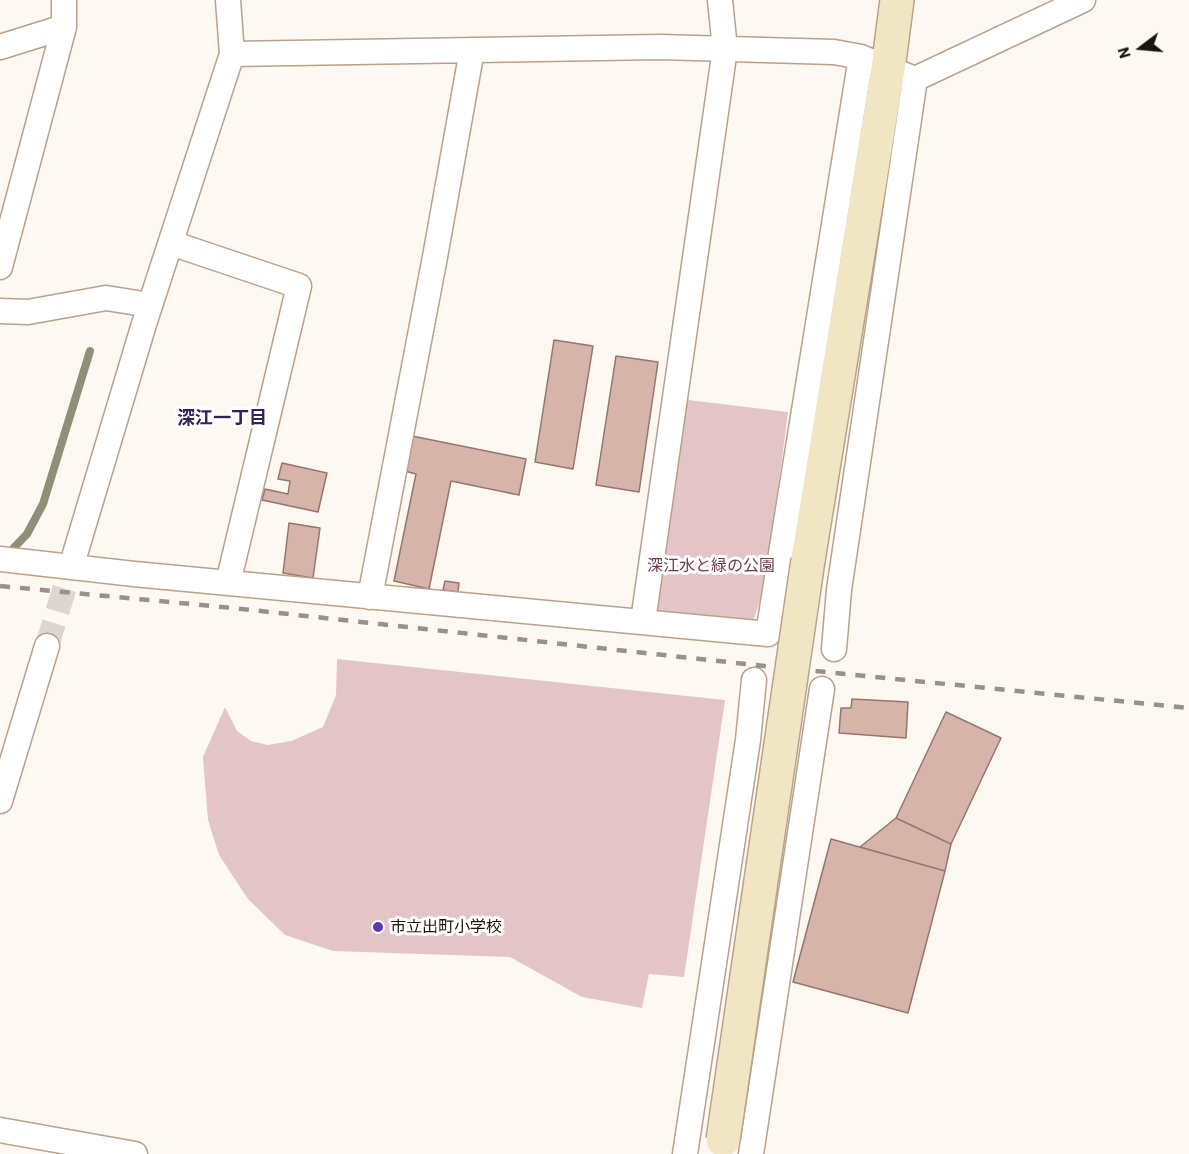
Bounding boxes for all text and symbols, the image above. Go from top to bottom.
north arrow [1111,18,1171,78]
text: N [1113,45,1134,61]
district label: 深江一丁目 [177,407,267,429]
park label: 深江水と緑の公園 [647,556,775,576]
place label: 市立出町小学校 [390,917,502,937]
marker: 市立出町小学校 [371,920,385,934]

